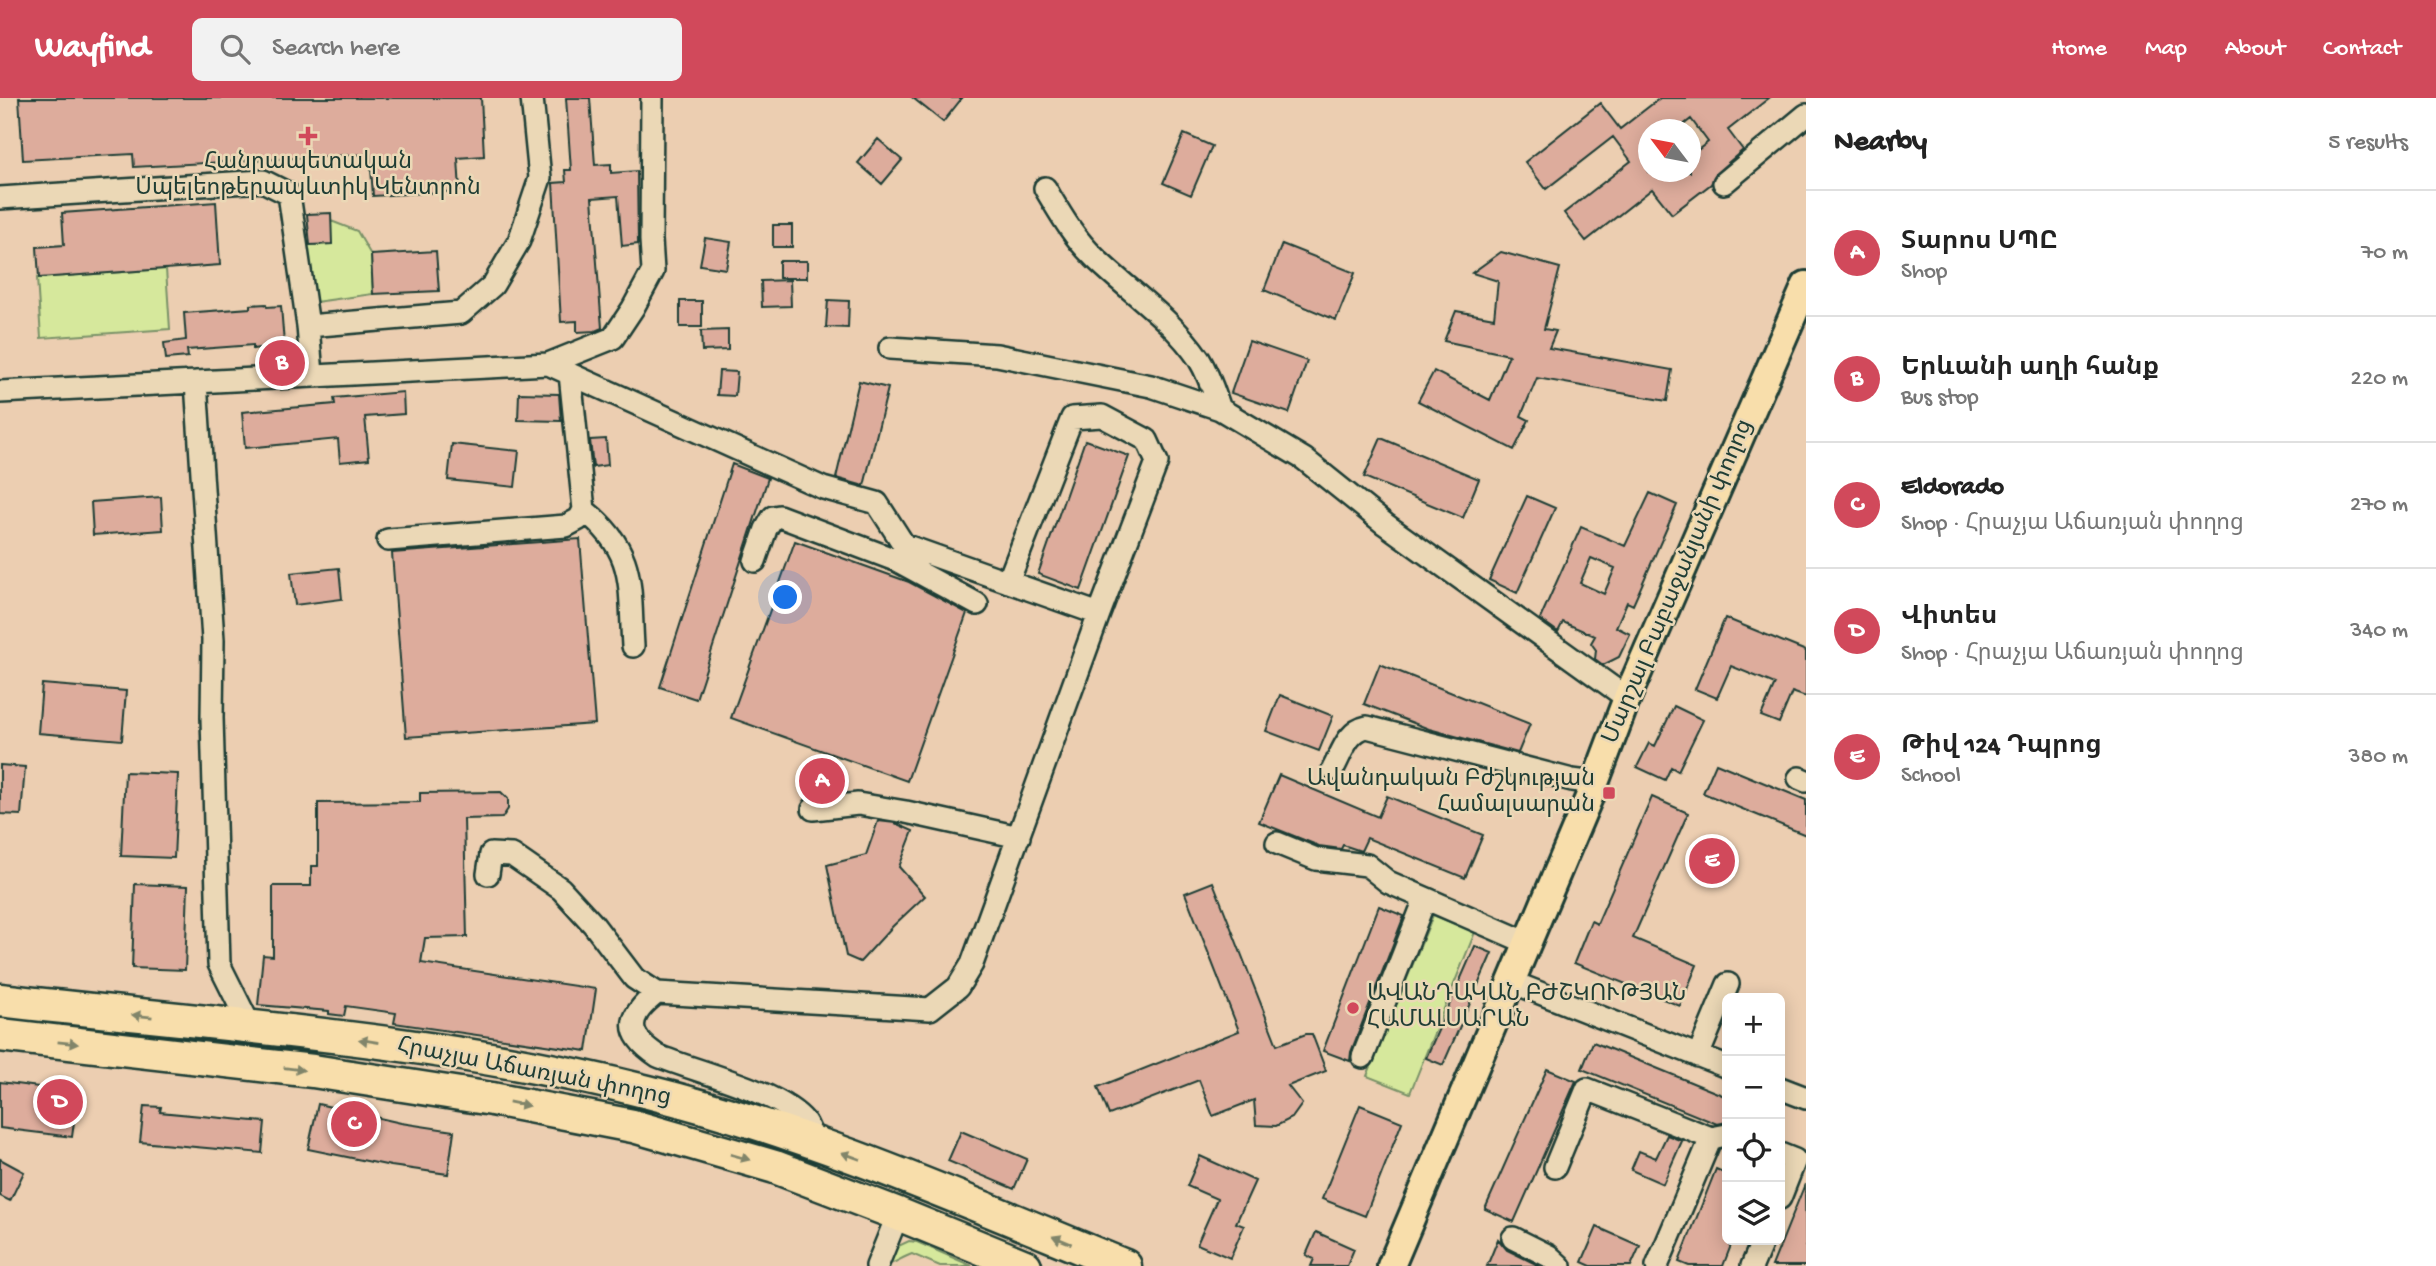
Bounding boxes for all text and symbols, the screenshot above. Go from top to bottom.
search box [192,18,682,81]
text: Wayfind [35,30,150,68]
icon: search [216,30,254,68]
text: Search here [272,34,400,65]
text: Home [2051,35,2107,64]
text: Map [2145,35,2187,64]
text: About [2225,35,2285,64]
text: Contact [2323,35,2401,64]
north arrow [1638,119,1701,182]
marker: Հանրապետական Սպելեոթերապևտիկ Կենտրոն [298,126,318,146]
text: Nearby [1834,126,1927,161]
text: 5 results [2328,130,2408,157]
place label: Հանրապետական Սպելեոթերապևտիկ Կենտրոն [135,149,481,203]
text: Տարոս ՍՊԸ [1901,228,2058,259]
text: A [1850,240,1864,267]
text: 70 m [2361,240,2408,267]
text: Shop [1901,259,1947,286]
pin: B [259,337,305,389]
text: Երևանի աղի հանք [1901,354,2159,385]
text: B [1851,366,1863,393]
text: 220 m [2351,366,2408,393]
text: Bus stop [1901,385,1979,412]
street label: Մարշալ Բաբաջանյանի փողոց [1597,415,1760,748]
text: Eldorado [1901,473,2004,504]
text: C [1851,492,1863,519]
text: 270 m [2350,492,2408,519]
text: Shop · Հրաչյա Աճառյան փողոց [1901,511,2244,538]
your location [768,580,802,614]
text: Վիտես [1901,603,1997,634]
text: D [1850,618,1865,645]
text: 340 m [2350,618,2408,645]
text: Shop · Հրաչյա Աճառյան փողոց [1901,641,2244,668]
text: Թիվ 124 Դպրոց [1901,732,2102,763]
text: E [1850,744,1864,771]
text: 380 m [2349,744,2408,771]
pin: A [799,755,845,807]
text: School [1901,763,1961,790]
place label: Ավանդական Բժշկության Համալսարան [1307,766,1595,820]
marker: Ավանդական Բժշկության Համալսարան [1601,785,1617,801]
pin: E [1689,835,1735,887]
place label: ԱՎԱՆԴԱԿԱՆ ԲԺՇԿՈՒԹՅԱՆ ՀԱՄԱԼՍԱՐԱՆ [1367,982,1686,1035]
map controls [1722,993,1785,1245]
button: + [1722,993,1785,1056]
marker: ԱՎԱՆԴԱԿԱՆ ԲԺՇԿՈՒԹՅԱՆ ՀԱՄԱԼՍԱՐԱՆ [1345,1000,1361,1016]
one-way arrow [131,1010,153,1021]
street label: Հրաչյա Աճառյան փողոց [395,1032,673,1113]
one-way arrow [357,1035,379,1046]
one-way arrow [57,1038,79,1049]
button: − [1722,1056,1785,1119]
one-way arrow [283,1064,305,1075]
pin: D [37,1076,83,1128]
pin: C [331,1098,377,1150]
one-way arrow [508,1099,530,1110]
button: locate [1722,1119,1785,1182]
one-way arrow [840,1150,861,1161]
one-way arrow [729,1152,751,1163]
button: layers [1722,1182,1785,1245]
one-way arrow [1052,1234,1072,1246]

